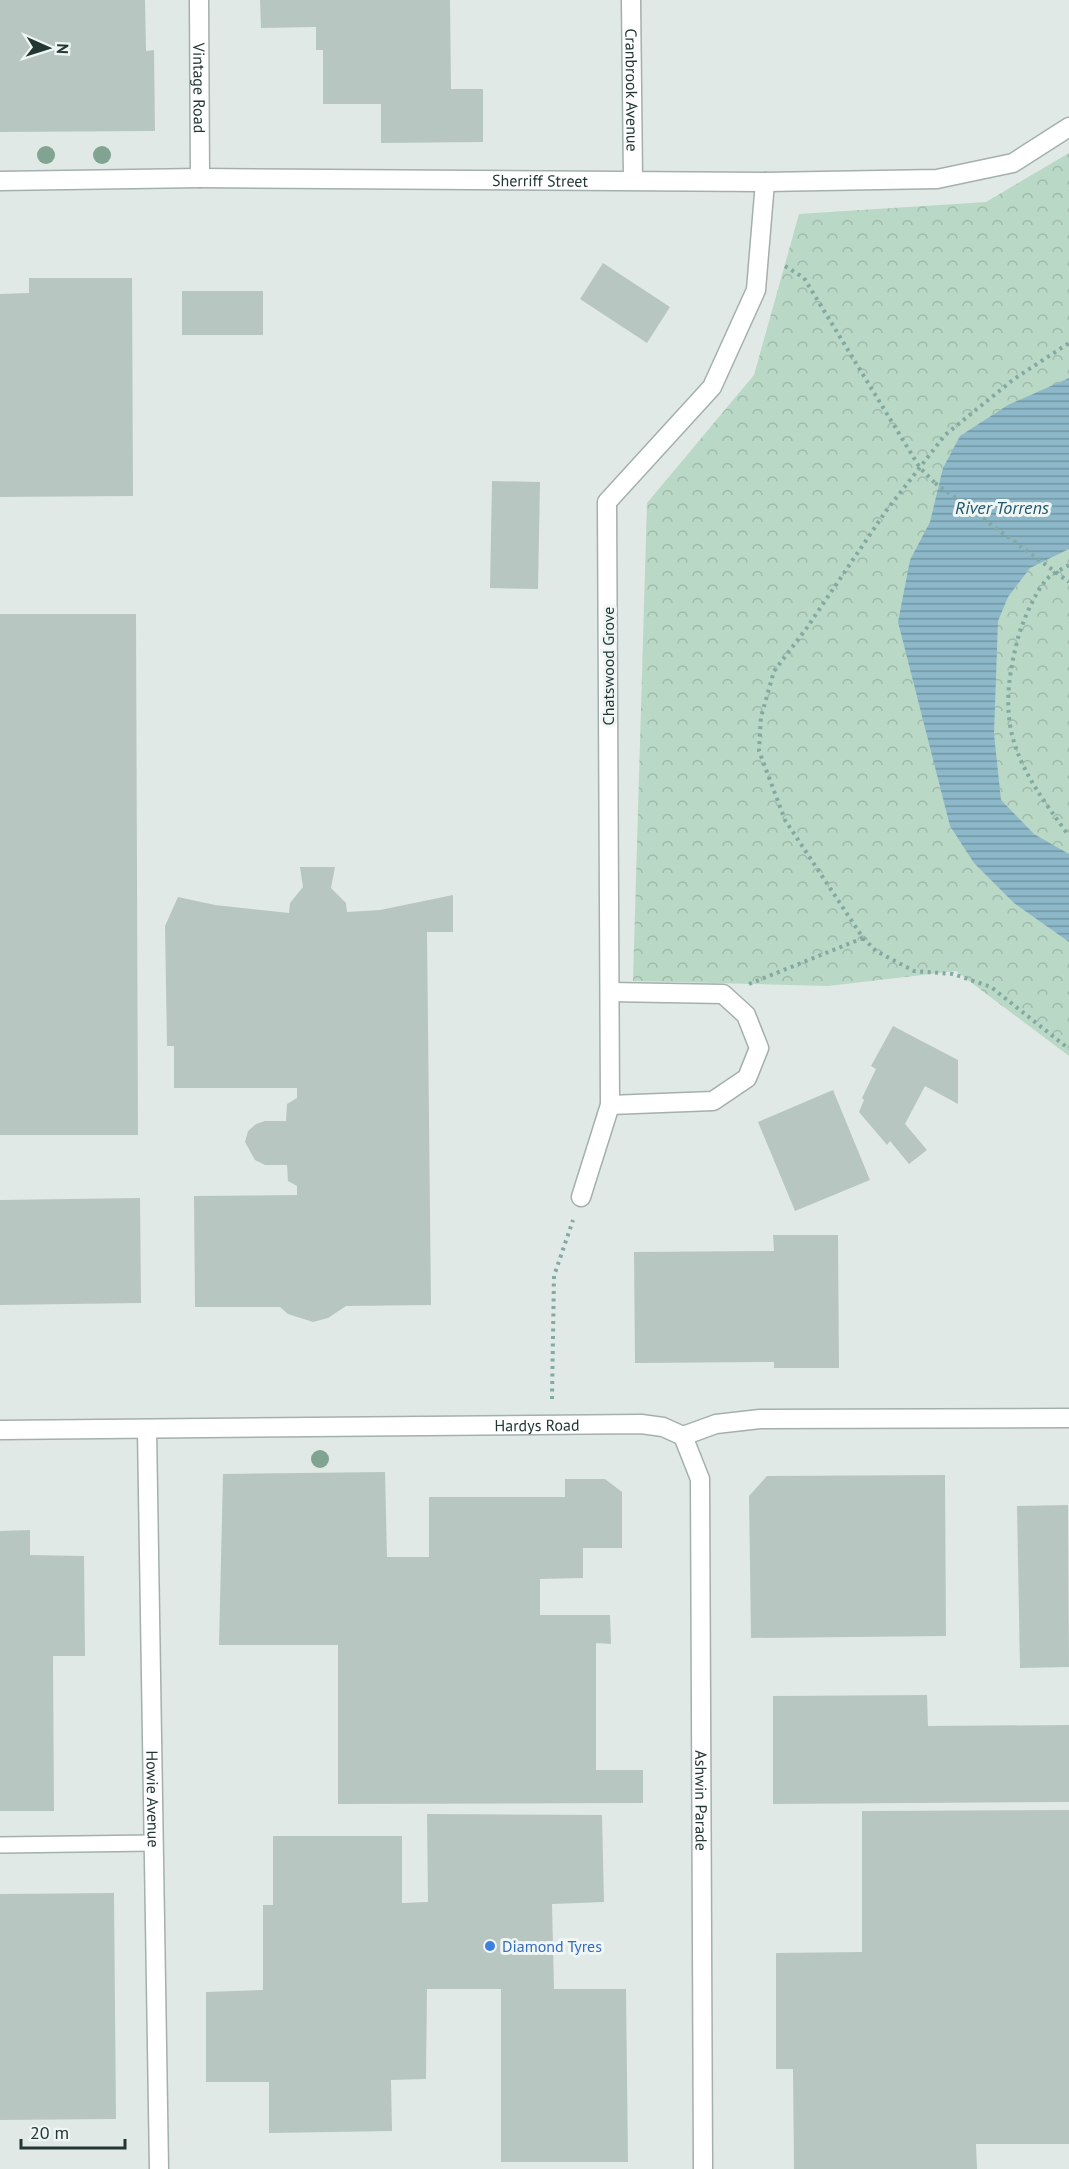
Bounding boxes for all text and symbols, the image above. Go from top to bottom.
north arrow [18,18,78,78]
street label: Cranbrook Avenue [621,28,643,152]
street label: Vintage Road [189,42,210,133]
text: N [53,43,73,55]
street label: Sherriff Street [492,170,589,191]
water label: River Torrens [955,496,1050,519]
street label: Chatswood Grove [598,607,618,725]
street label: Hardys Road [494,1415,580,1435]
street label: Howie Avenue [142,1750,164,1848]
street label: Ashwin Parade [691,1750,712,1851]
place label: Diamond Tyres [502,1936,602,1956]
marker: Diamond Tyres [483,1939,497,1953]
scale bar [21,2112,124,2150]
text: 20 m [30,2121,69,2144]

